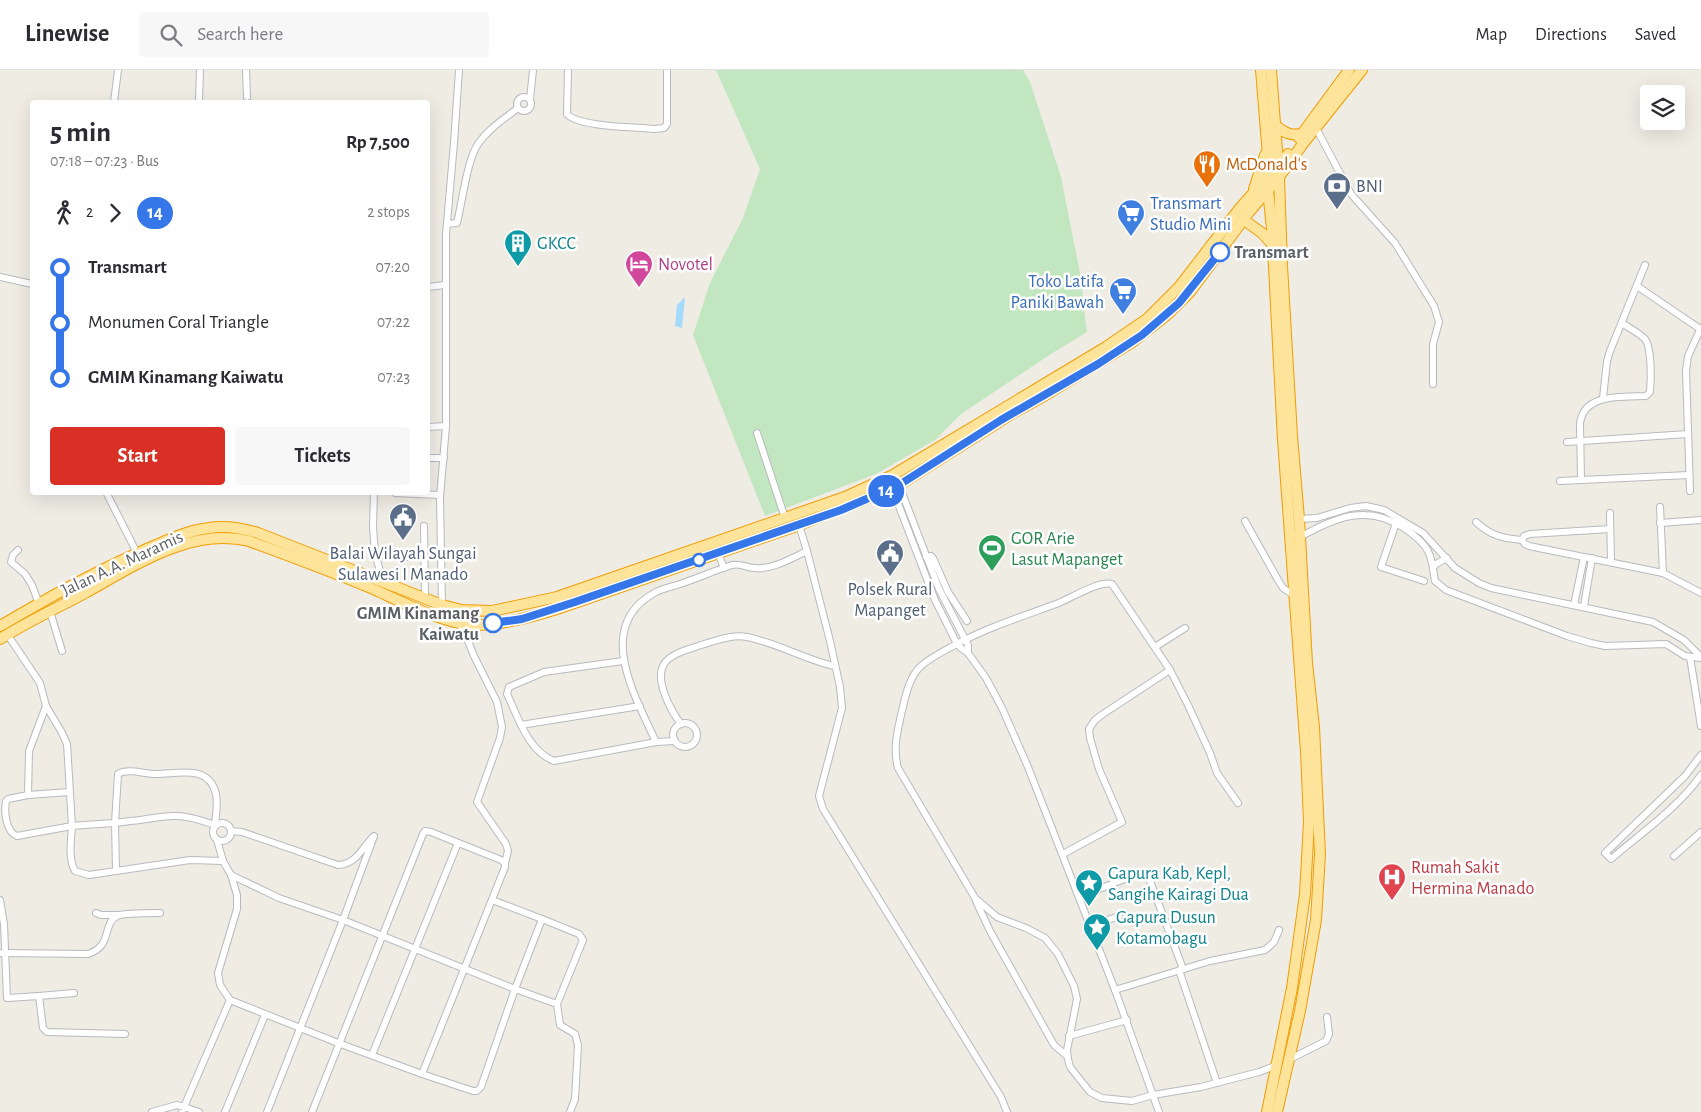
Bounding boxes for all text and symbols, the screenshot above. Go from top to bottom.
search box [139,12,489,57]
icon: search [157,21,185,49]
text: Linewise [25,22,109,46]
text: Search here [197,25,283,44]
text: Map [1476,26,1507,44]
text: Directions [1535,26,1607,44]
text: Saved [1635,26,1676,44]
map controls [1640,85,1685,130]
button: layers [1640,85,1685,130]
text: 5 min [50,119,111,147]
text: Rp 7,500 [346,133,410,152]
restaurant icon: McDonald's [1192,149,1222,188]
text: 07:18 – 07:23 · Bus [50,153,159,169]
place label: McDonald's [1226,156,1308,174]
bank icon: BNI [1322,171,1352,210]
place label: BNI [1356,178,1383,196]
place label: Transmart Studio Mini [1150,195,1231,234]
supermarket icon: Transmart Studio Mini [1116,198,1146,237]
icon: walk [50,199,78,227]
icon: forward [101,199,129,227]
text: 2 [86,204,93,220]
text: 14 [147,204,163,222]
text: 2 stops [367,204,410,220]
building icon: GKCC [503,228,533,267]
place label: GKCC [537,235,576,253]
marker: Transmart [1210,242,1230,262]
place label: Transmart [1234,244,1309,262]
hotel icon: Novotel [624,249,654,288]
place label: Novotel [658,256,713,274]
text: Transmart [88,258,167,277]
text: 07:20 [375,259,410,275]
place label: Toko Latifa Paniki Bawah [1011,273,1104,312]
supermarket icon: Toko Latifa Paniki Bawah [1108,276,1138,315]
text: Monumen Coral Triangle [88,313,269,332]
text: 07:22 [377,314,410,330]
text: GMIM Kinamang Kaiwatu [88,368,284,387]
text: 07:23 [377,369,410,385]
button: Start [50,427,225,485]
button: Tickets [235,427,410,485]
line badge: 14 [864,475,908,507]
text: 14 [878,482,894,500]
public building icon: Balai Wilayah Sungai Sulawesi I Manado [388,502,418,541]
street label: Jalan A.A. Maramis [59,528,186,600]
place label: GOR Arie Lasut Mapanget [1011,530,1123,569]
sports icon: GOR Arie Lasut Mapanget [977,533,1007,572]
public building icon: Polsek Rural Mapanget [875,538,905,577]
place label: Balai Wilayah Sungai Sulawesi I Manado [329,545,477,584]
unlabelled marker [692,553,706,567]
place label: Polsek Rural Mapanget [847,581,933,620]
place label: GMIM Kinamang Kaiwatu [357,605,480,644]
marker: GMIM Kinamang Kaiwatu [483,613,503,633]
place label: Rumah Sakit Hermina Manado [1411,859,1534,898]
hospital icon: Rumah Sakit Hermina Manado [1377,862,1407,901]
place label: Gapura Kab, Kepl, Sangihe Kairagi Dua [1108,865,1249,904]
place icon: Gapura Kab, Kepl, Sangihe Kairagi Dua [1074,868,1104,907]
place label: Gapura Dusun Kotamobagu [1116,909,1216,948]
place icon: Gapura Dusun Kotamobagu [1082,912,1112,951]

